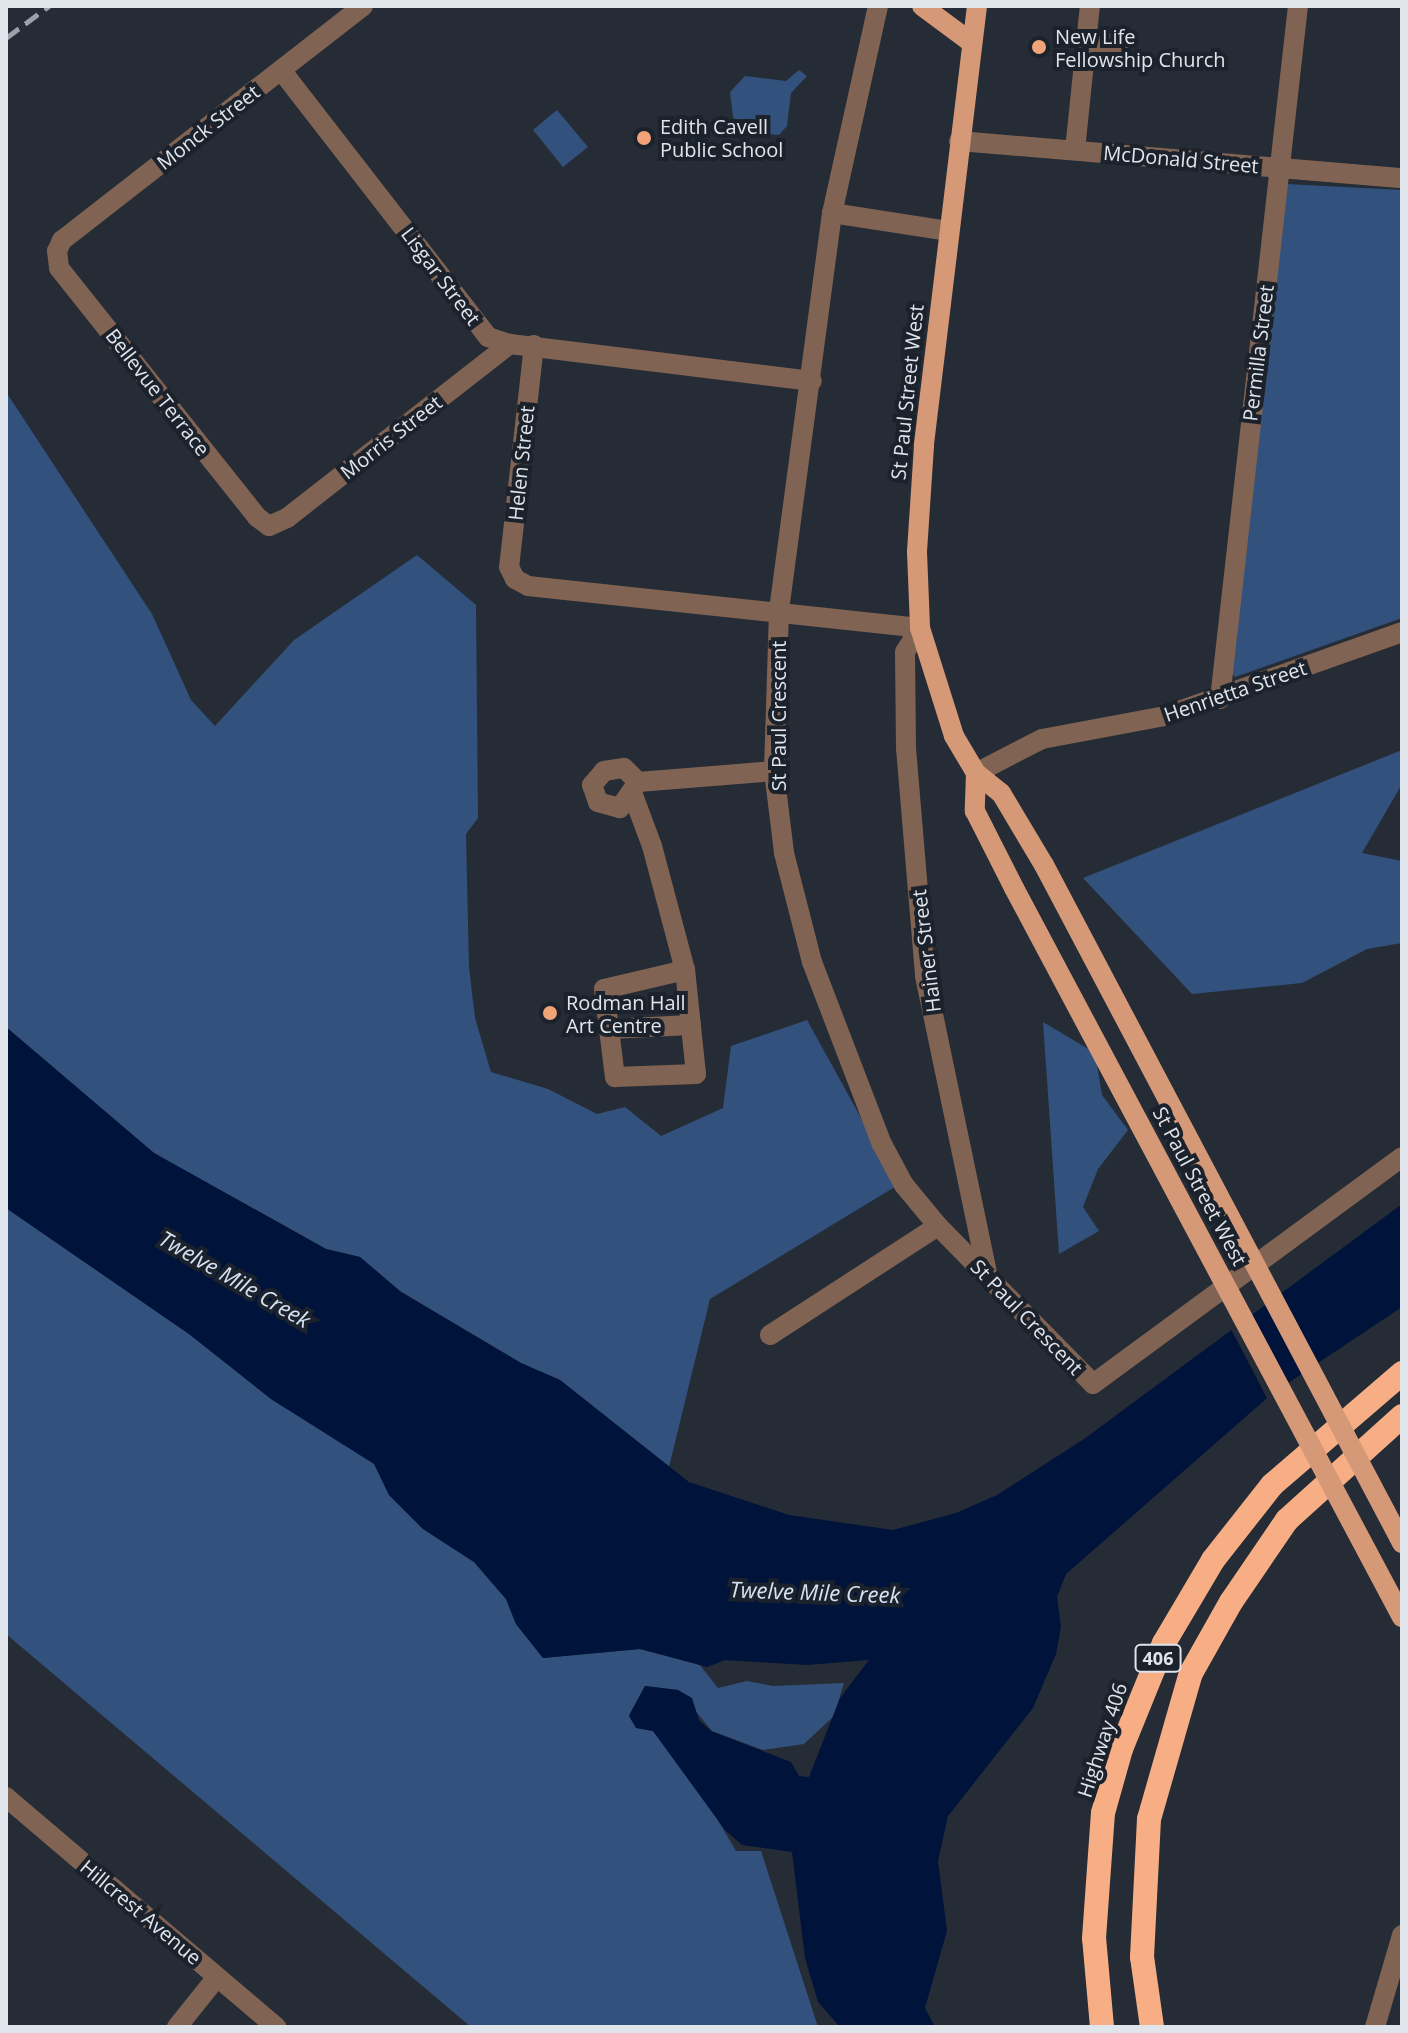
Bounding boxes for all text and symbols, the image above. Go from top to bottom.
place label: New Life Fellowship Church [1055,24,1226,71]
marker: New Life Fellowship Church [1030,38,1048,56]
street label: Monck Street [152,80,264,174]
place label: Edith Cavell Public School [660,114,783,161]
marker: Edith Cavell Public School [635,129,653,147]
street label: McDonald Street [1102,140,1260,178]
street label: Lisgar Street [396,222,486,330]
street label: Permilla Street [1238,283,1278,423]
street label: St Paul Street West [886,303,928,481]
street label: Bellevue Terrace [101,324,215,460]
street label: Morris Street [336,390,446,484]
street label: Helen Street [503,404,539,522]
street label: St Paul Crescent [766,641,790,791]
street label: Henrietta Street [1161,655,1309,727]
street label: Hainer Street [907,888,945,1014]
place label: Rodman Hall Art Centre [566,990,686,1037]
marker: Rodman Hall Art Centre [541,1004,559,1022]
street label: St Paul Street West [1148,1103,1252,1269]
water label: Twelve Mile Creek [155,1225,315,1333]
street label: St Paul Crescent [966,1254,1088,1380]
water label: Twelve Mile Creek [729,1576,901,1608]
road number: 406 [1134,1644,1182,1672]
street label: Highway 406 [1072,1680,1132,1800]
street label: Hillcrest Avenue [76,1854,206,1970]

